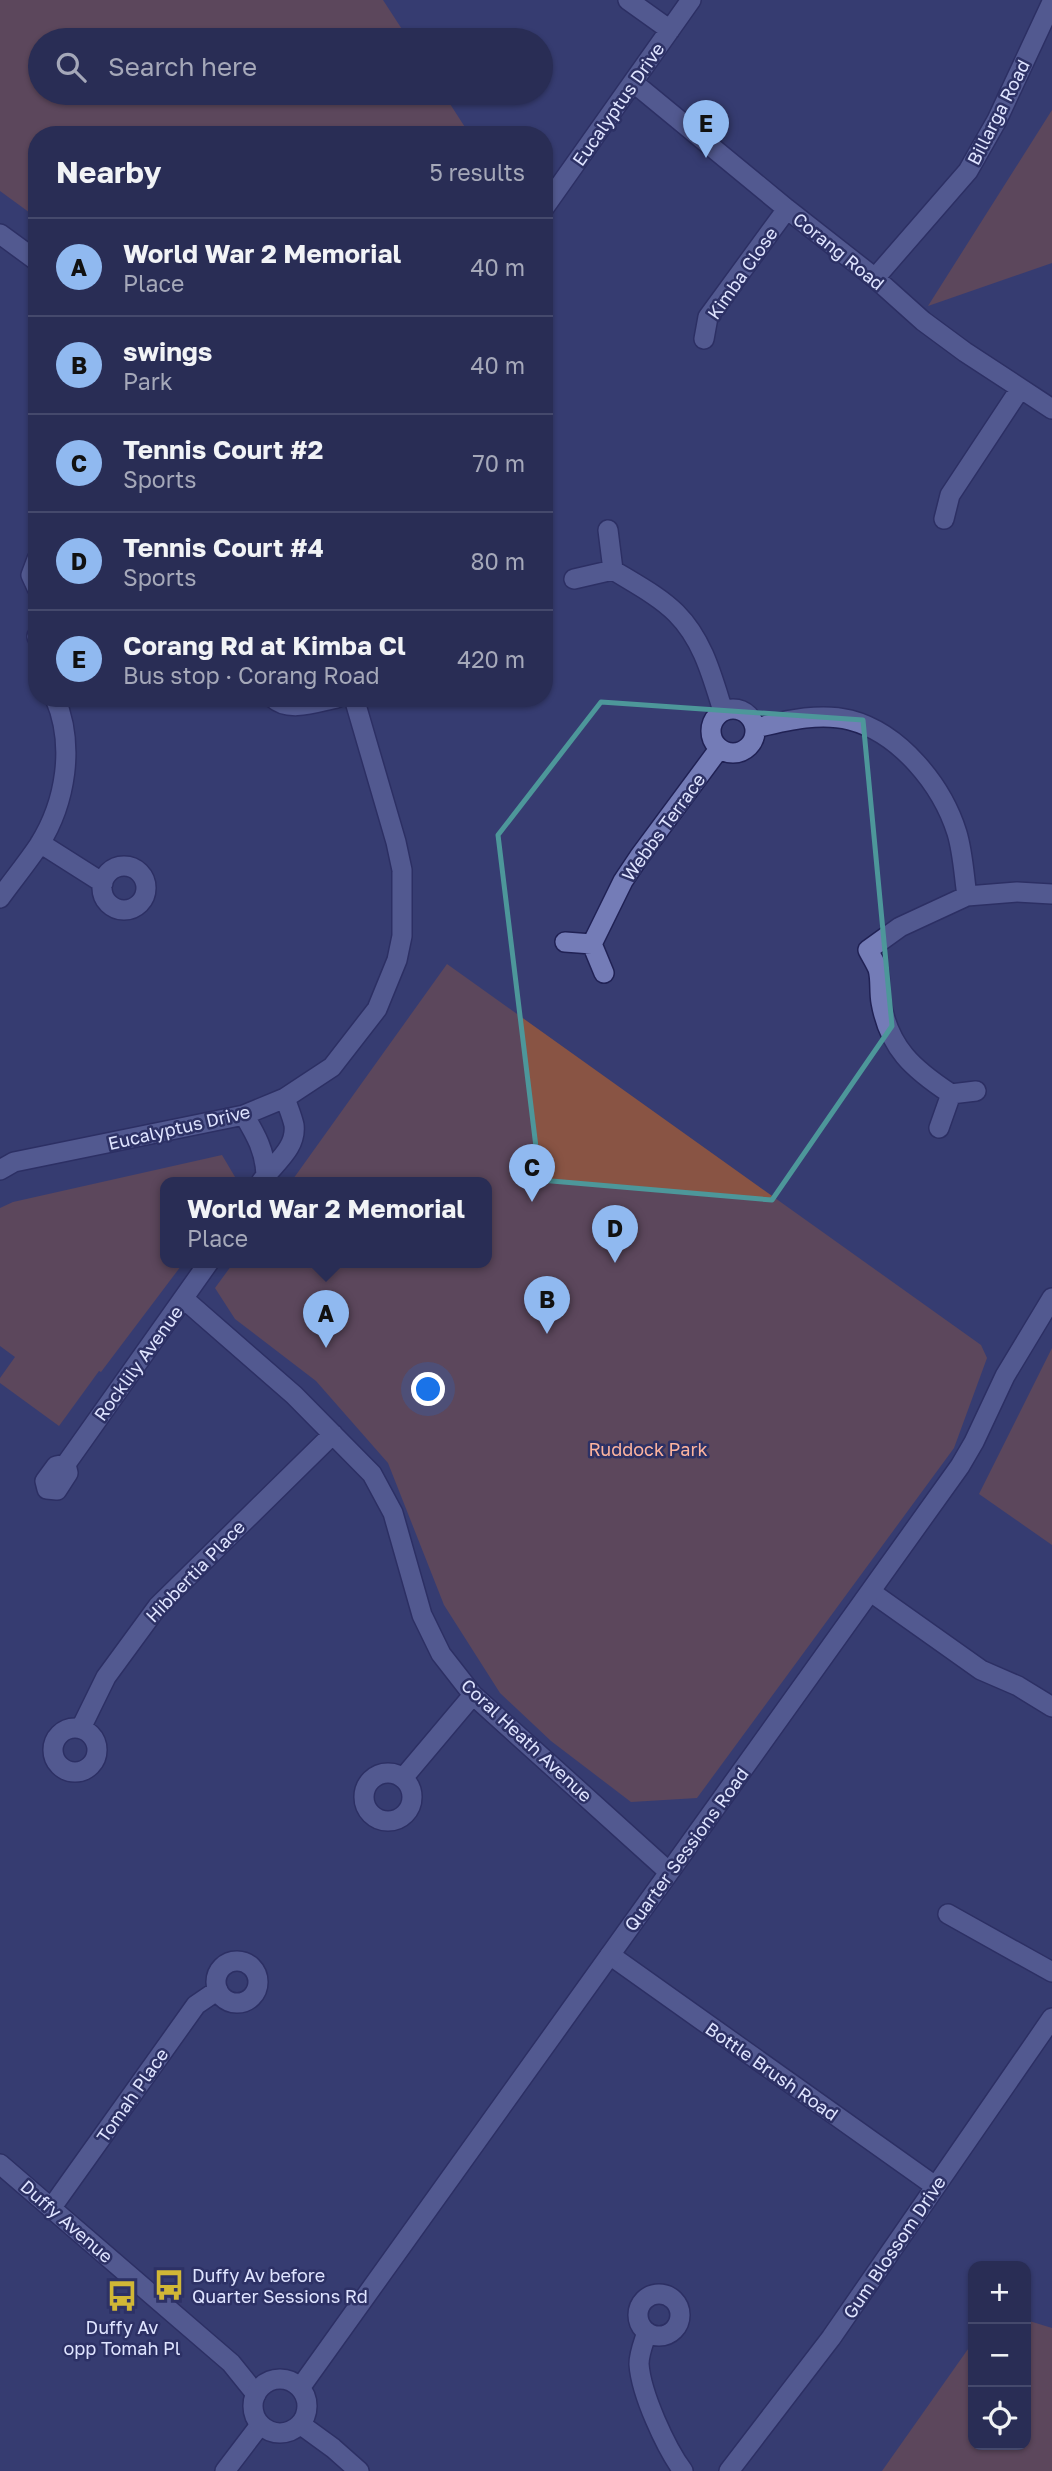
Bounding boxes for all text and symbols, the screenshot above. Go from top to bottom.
search box [28,28,553,105]
street label: Eucalyptus Drive [567,38,669,170]
icon: search [52,48,90,86]
text: Search here [108,51,257,82]
street label: Billarga Road [962,56,1034,168]
pin: E [683,100,729,158]
text: Nearby [56,154,161,190]
text: 5 results [429,158,525,186]
street label: Corang Road [789,208,889,294]
street label: Kimba Close [702,223,782,323]
text: World War 2 Memorial [123,238,401,269]
text: A [71,253,87,281]
text: 40 m [471,253,525,281]
text: Place [123,269,184,297]
text: swings [123,336,212,367]
text: B [71,351,87,379]
text: 40 m [471,351,525,379]
text: Park [123,367,173,395]
text: Tennis Court #2 [123,434,323,465]
text: C [71,449,87,477]
text: 70 m [472,449,525,477]
text: Sports [123,465,197,493]
text: Tennis Court #4 [123,532,324,563]
text: D [71,547,87,575]
text: 80 m [471,547,525,575]
text: Sports [123,563,197,591]
text: Corang Rd at Kimba Cl [123,630,406,661]
text: E [72,645,86,673]
text: 420 m [457,645,525,673]
text: Bus stop · Corang Road [123,661,380,689]
street label: Webbs Terrace [617,769,709,885]
street label: Eucalyptus Drive [106,1100,252,1154]
pin: C [509,1144,555,1202]
popup [160,1177,492,1268]
text: World War 2 Memorial [187,1193,465,1224]
pin: D [592,1205,638,1263]
text: Place [187,1224,248,1252]
pin: B [524,1276,570,1334]
pin: A [303,1290,349,1348]
street label: Rocklily Avenue [89,1301,187,1425]
your location [411,1372,445,1406]
park label: Ruddock Park [588,1438,708,1460]
street label: Hibbertia Place [141,1515,249,1627]
street label: Coral Heath Avenue [457,1674,597,1806]
street label: Quarter Sessions Road [619,1763,753,1935]
street label: Bottle Brush Road [701,2017,843,2125]
street label: Tomah Place [91,2044,173,2146]
street label: Gum Blossom Drive [838,2171,950,2323]
street label: Duffy Avenue [16,2175,118,2267]
map controls [968,2261,1031,2450]
button: + [968,2261,1031,2324]
place label: Duffy Av before Quarter Sessions Rd [192,2264,368,2307]
bus stop icon: Duffy Av before Quarter Sessions Rd [152,2268,186,2302]
bus stop icon: Duffy Av opp Tomah Pl [105,2279,139,2313]
place label: Duffy Av opp Tomah Pl [64,2316,181,2359]
button: − [968,2324,1031,2387]
button: locate [968,2387,1031,2450]

